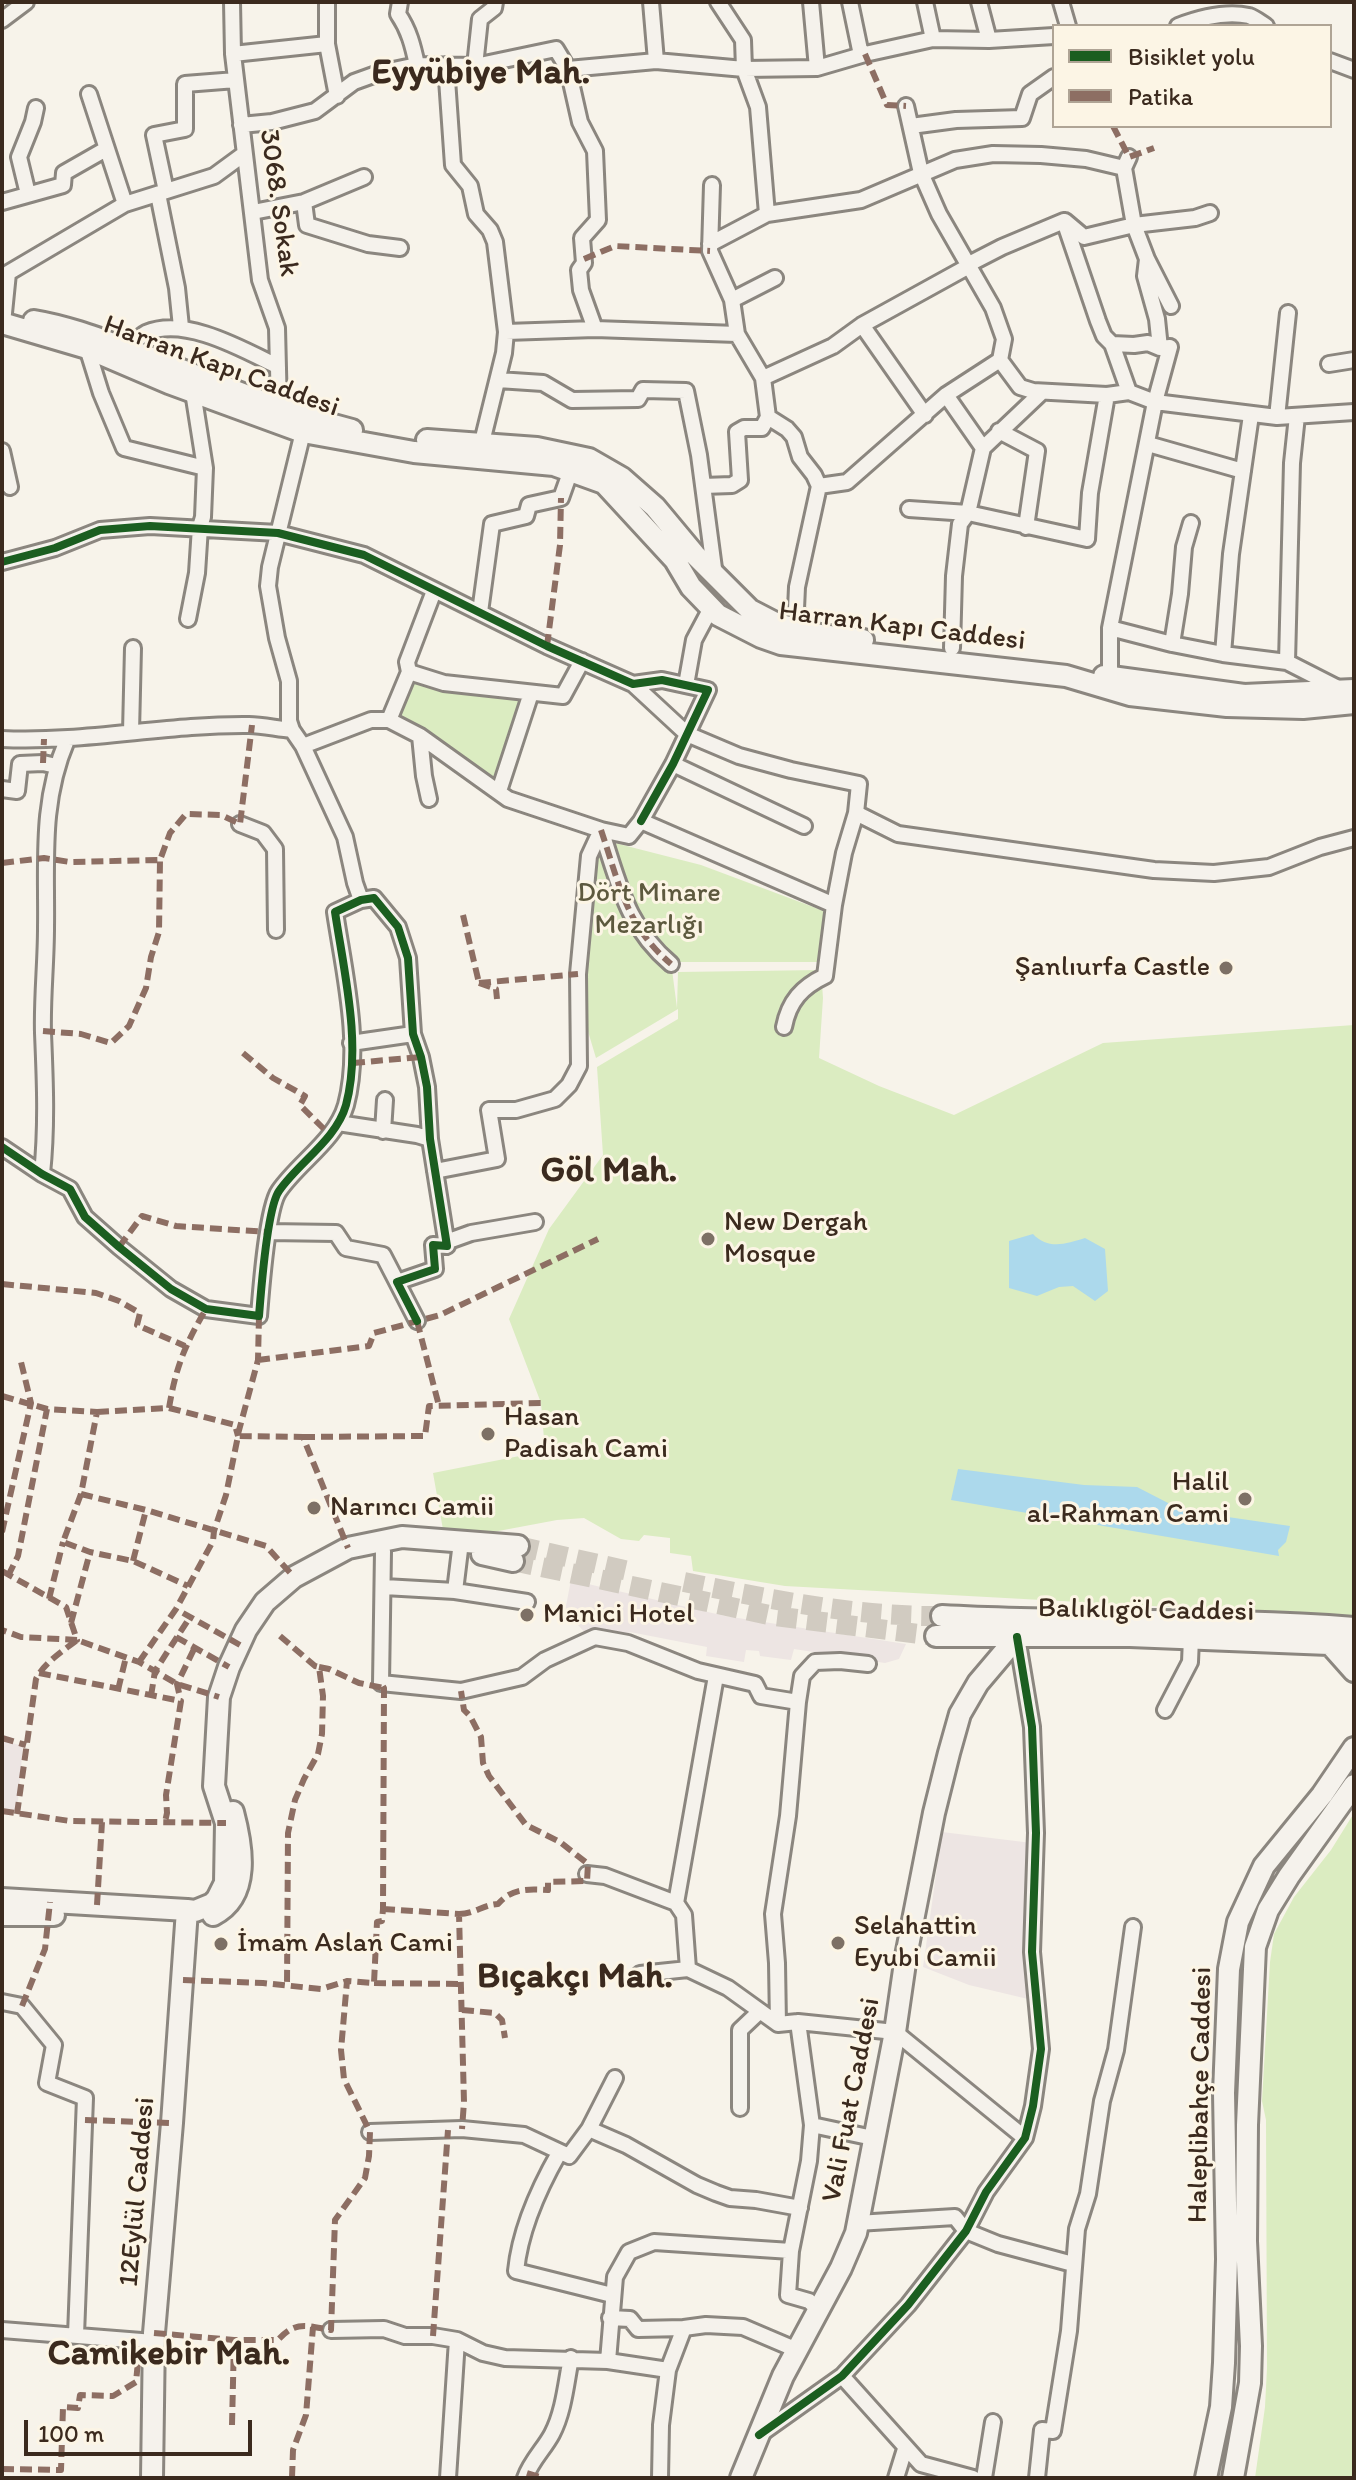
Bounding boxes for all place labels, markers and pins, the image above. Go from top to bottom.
place label: Şanlıurfa Castle [1015,951,1210,985]
marker: Şanlıurfa Castle [1217,959,1235,977]
place label: New Dergah Mosque [724,1206,868,1272]
marker: New Dergah Mosque [699,1230,717,1248]
place label: Hasan Padisah Cami [504,1401,668,1467]
marker: Hasan Padisah Cami [479,1425,497,1443]
place label: Halil al-Rahman Cami [1027,1466,1229,1532]
marker: Halil al-Rahman Cami [1236,1490,1254,1508]
place label: Narıncı Camii [330,1491,494,1525]
marker: Narıncı Camii [305,1499,323,1517]
place label: Manici Hotel [543,1598,694,1632]
marker: Manici Hotel [518,1606,536,1624]
place label: Selahattin Eyubi Camii [854,1910,997,1976]
place label: İmam Aslan Cami [237,1927,453,1961]
marker: Selahattin Eyubi Camii [829,1934,847,1952]
marker: İmam Aslan Cami [212,1935,230,1953]

